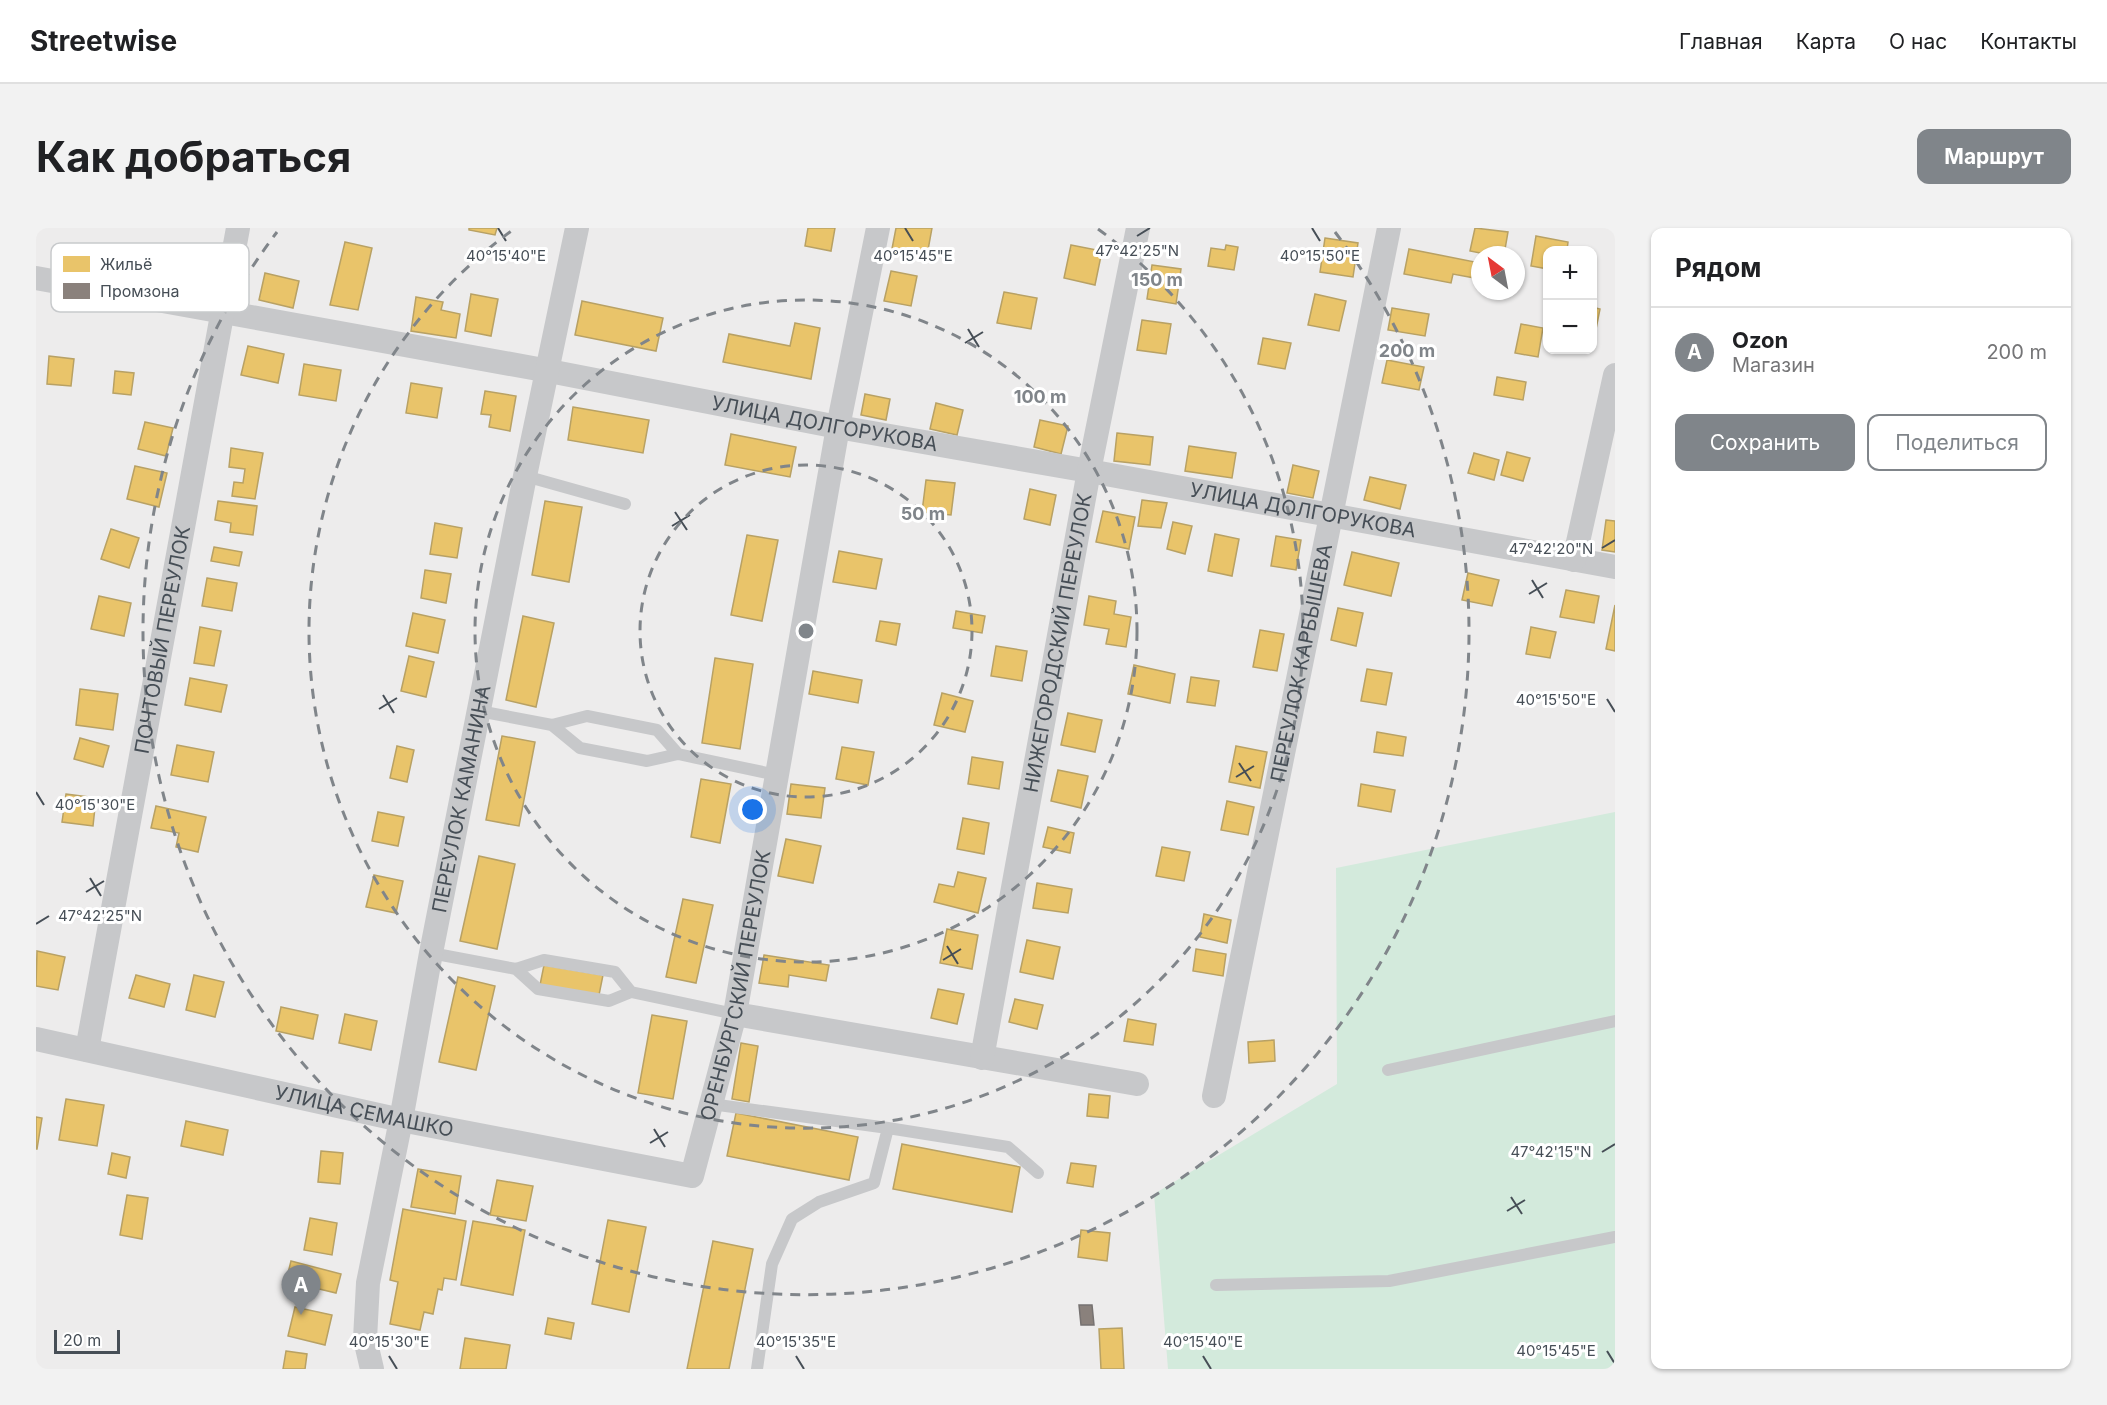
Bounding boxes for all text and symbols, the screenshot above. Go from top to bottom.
text: Streetwise [30,24,177,58]
text: Главная [1679,29,1763,54]
text: Карта [1796,29,1856,54]
text: О нас [1889,29,1947,54]
text: Контакты [1980,29,2077,54]
button: Маршрут [1917,129,2071,184]
text: Как добраться [36,131,351,182]
text: 47°42'25"N [1095,241,1179,260]
legend [51,243,249,312]
text: 40°15'40"E [466,246,546,265]
text: 40°15'45"E [873,246,953,265]
text: 40°15'50"E [1280,246,1360,265]
north arrow [1471,246,1525,300]
map controls [1543,246,1597,354]
button: + [1543,246,1597,300]
text: Рядом [1675,252,1761,283]
text: Жильё [100,254,152,274]
text: 150 m [1131,269,1183,290]
text: Промзона [100,281,180,301]
button: − [1543,300,1597,354]
text: Ozon [1732,327,1788,353]
text: 200 m [1379,340,1435,361]
text: A [1687,340,1702,364]
text: 200 m [1986,340,2047,364]
text: Магазин [1732,353,1815,377]
text: 100 m [1014,386,1066,407]
street label: УЛИЦА ДОЛГОРУКОВА [709,391,940,456]
button: Сохранить [1675,414,1855,471]
button: Поделиться [1867,414,2047,471]
street label: УЛИЦА ДОЛГОРУКОВА [1188,478,1418,543]
street label: НИЖЕГОРОДСКИЙ ПЕРЕУЛОК [1019,491,1097,794]
text: 50 m [901,503,945,524]
street label: ПОЧТОВЫЙ ПЕРЕУЛОК [130,524,195,756]
text: 47°42'20"N [1509,539,1593,558]
street label: ПЕРЕУЛОК КАРБЫШЕВА [1266,541,1337,784]
centre of rings [796,621,816,641]
street label: ПЕРЕУЛОК КАМАНИНА [427,683,496,915]
text: 40°15'50"E [1516,690,1596,709]
text: 40°15'30"E [55,795,135,814]
your location [738,795,767,824]
street label: ОРЕНБУРГСКИЙ ПЕРЕУЛОК [695,848,776,1123]
text: 47°42'25"N [58,906,142,925]
street label: УЛИЦА СЕМАШКО [272,1080,456,1142]
text: 47°42'15"N [1510,1142,1592,1161]
pin: A [282,1266,320,1315]
scale bar [54,1327,120,1354]
text: 20 m [63,1330,101,1350]
text: 40°15'30"E [349,1332,429,1351]
text: 40°15'35"E [756,1332,836,1351]
text: 40°15'40"E [1163,1332,1243,1351]
text: 40°15'45"E [1516,1341,1596,1360]

